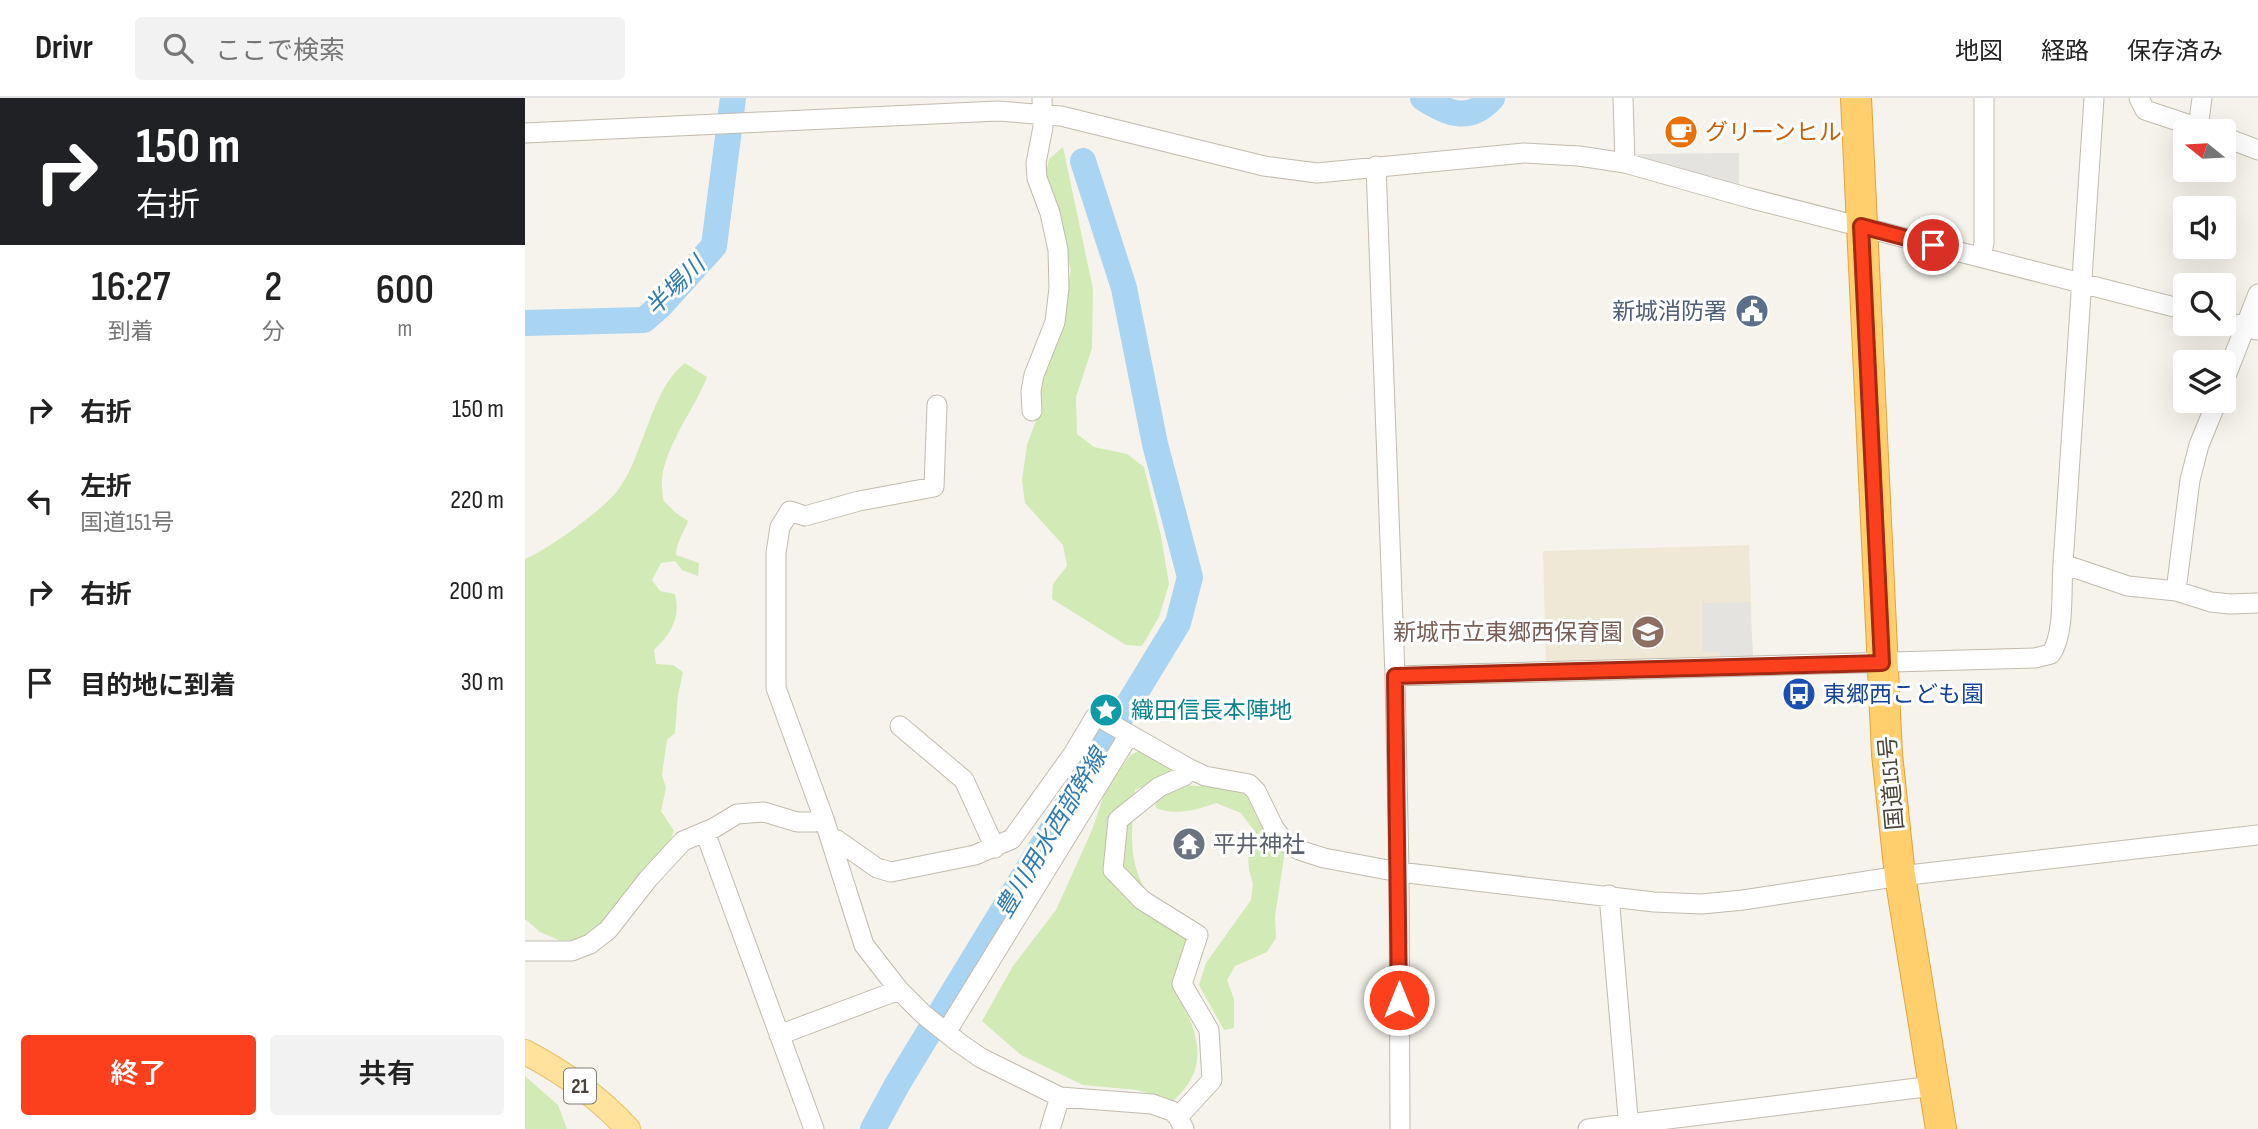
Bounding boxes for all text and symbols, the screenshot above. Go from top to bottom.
search box [135,17,625,80]
text: Drivr [35,28,93,68]
icon: search [159,29,197,67]
text: ここで検索 [215,36,345,67]
text: 地図 [1955,37,2003,66]
text: 経路 [2041,37,2089,66]
text: 保存済み [2127,37,2223,66]
cafe icon: グリーンヒル [1662,113,1700,151]
text: 150 m [136,118,240,177]
place label: グリーンヒル [1705,119,1842,147]
north arrow [2173,119,2237,182]
map controls [2173,119,2236,413]
icon: right [21,126,112,217]
text: 右折 [136,186,200,225]
button: sound [2173,196,2236,259]
pin [1903,215,1963,275]
icon: arrive [1914,226,1952,264]
water label: 半場川 [640,249,713,322]
text: 16:27 [91,262,170,313]
text: 2 [264,262,282,313]
text: 600 [376,265,434,316]
button: search [2173,273,2236,336]
public building icon: 新城消防署 [1733,292,1771,330]
place label: 新城消防署 [1612,298,1727,326]
text: m [397,315,412,343]
text: 到着 [108,318,154,346]
text: 分 [262,318,285,346]
button: layers [2173,350,2236,413]
icon: right [21,391,59,429]
text: 150 m [452,394,504,425]
text: 右折 [80,398,132,429]
text: 左折 [80,472,132,503]
icon: left [21,482,59,520]
text: 220 m [450,485,504,516]
text: 国道151号 [80,509,174,537]
icon: right [21,573,59,611]
text: 200 m [449,576,504,607]
text: 右折 [80,580,132,611]
school or university icon: 新城市立東郷西保育園 [1629,613,1667,651]
place label: 新城市立東郷西保育園 [1393,619,1623,647]
icon: arrive [21,664,59,702]
text: 30 m [461,667,504,698]
text: 目的地に到着 [80,671,236,702]
bus stop icon: 東郷西こども園 [1780,675,1818,713]
place label: 東郷西こども園 [1823,681,1984,709]
place icon: 織田信長本陣地 [1087,691,1125,729]
place label: 織田信長本陣地 [1131,697,1292,725]
street label: 国道151号 [1874,735,1910,831]
water label: 豊川用水西部幹線 [990,741,1115,923]
temple icon: 平井神社 [1170,825,1208,863]
place label: 平井神社 [1213,831,1305,859]
position arrow [1362,963,1436,1037]
button: 終了 [21,1035,256,1115]
button: 共有 [270,1035,504,1115]
road number: 21 [564,1068,596,1104]

